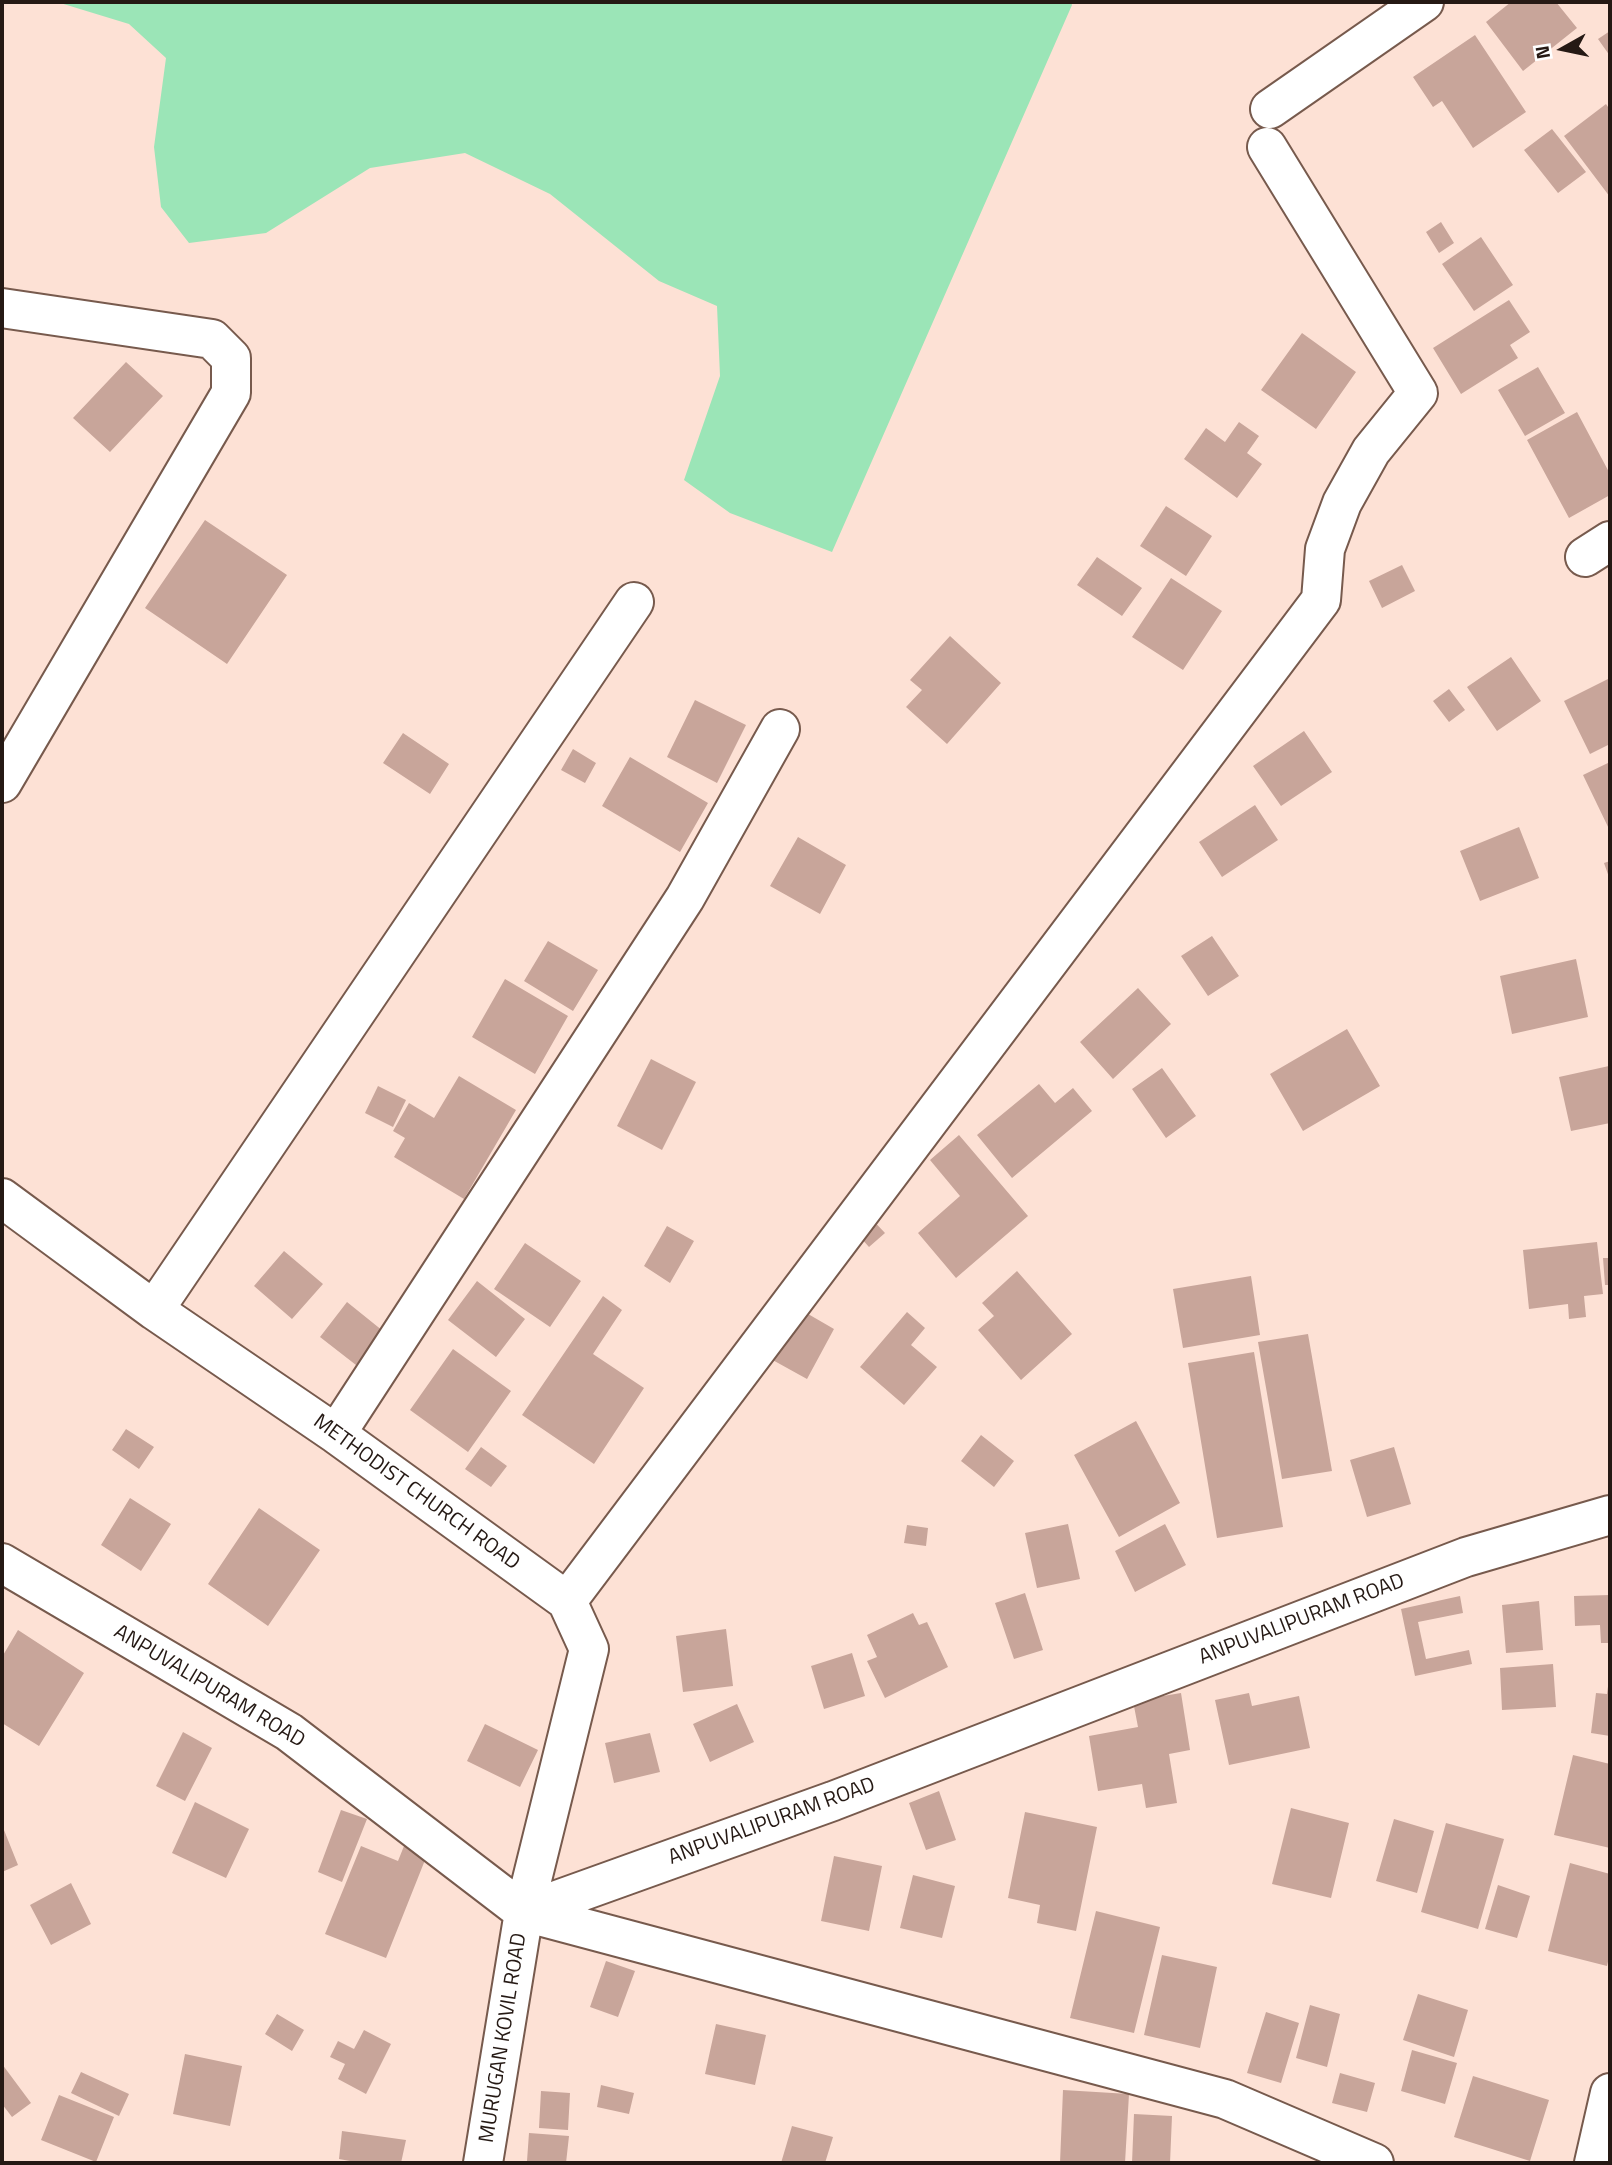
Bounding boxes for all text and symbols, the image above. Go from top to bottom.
north arrow [1528,14,1598,84]
text: N [1526,44,1557,61]
street label: METHODIST CHURCH ROAD [308,1410,524,1576]
street label: ANPUVALIPURAM ROAD [1196,1569,1408,1671]
street label: ANPUVALIPURAM ROAD [109,1620,309,1754]
street label: ANPUVALIPURAM ROAD [665,1773,879,1871]
street label: MURUGAN KOVIL ROAD [475,1931,533,2145]

